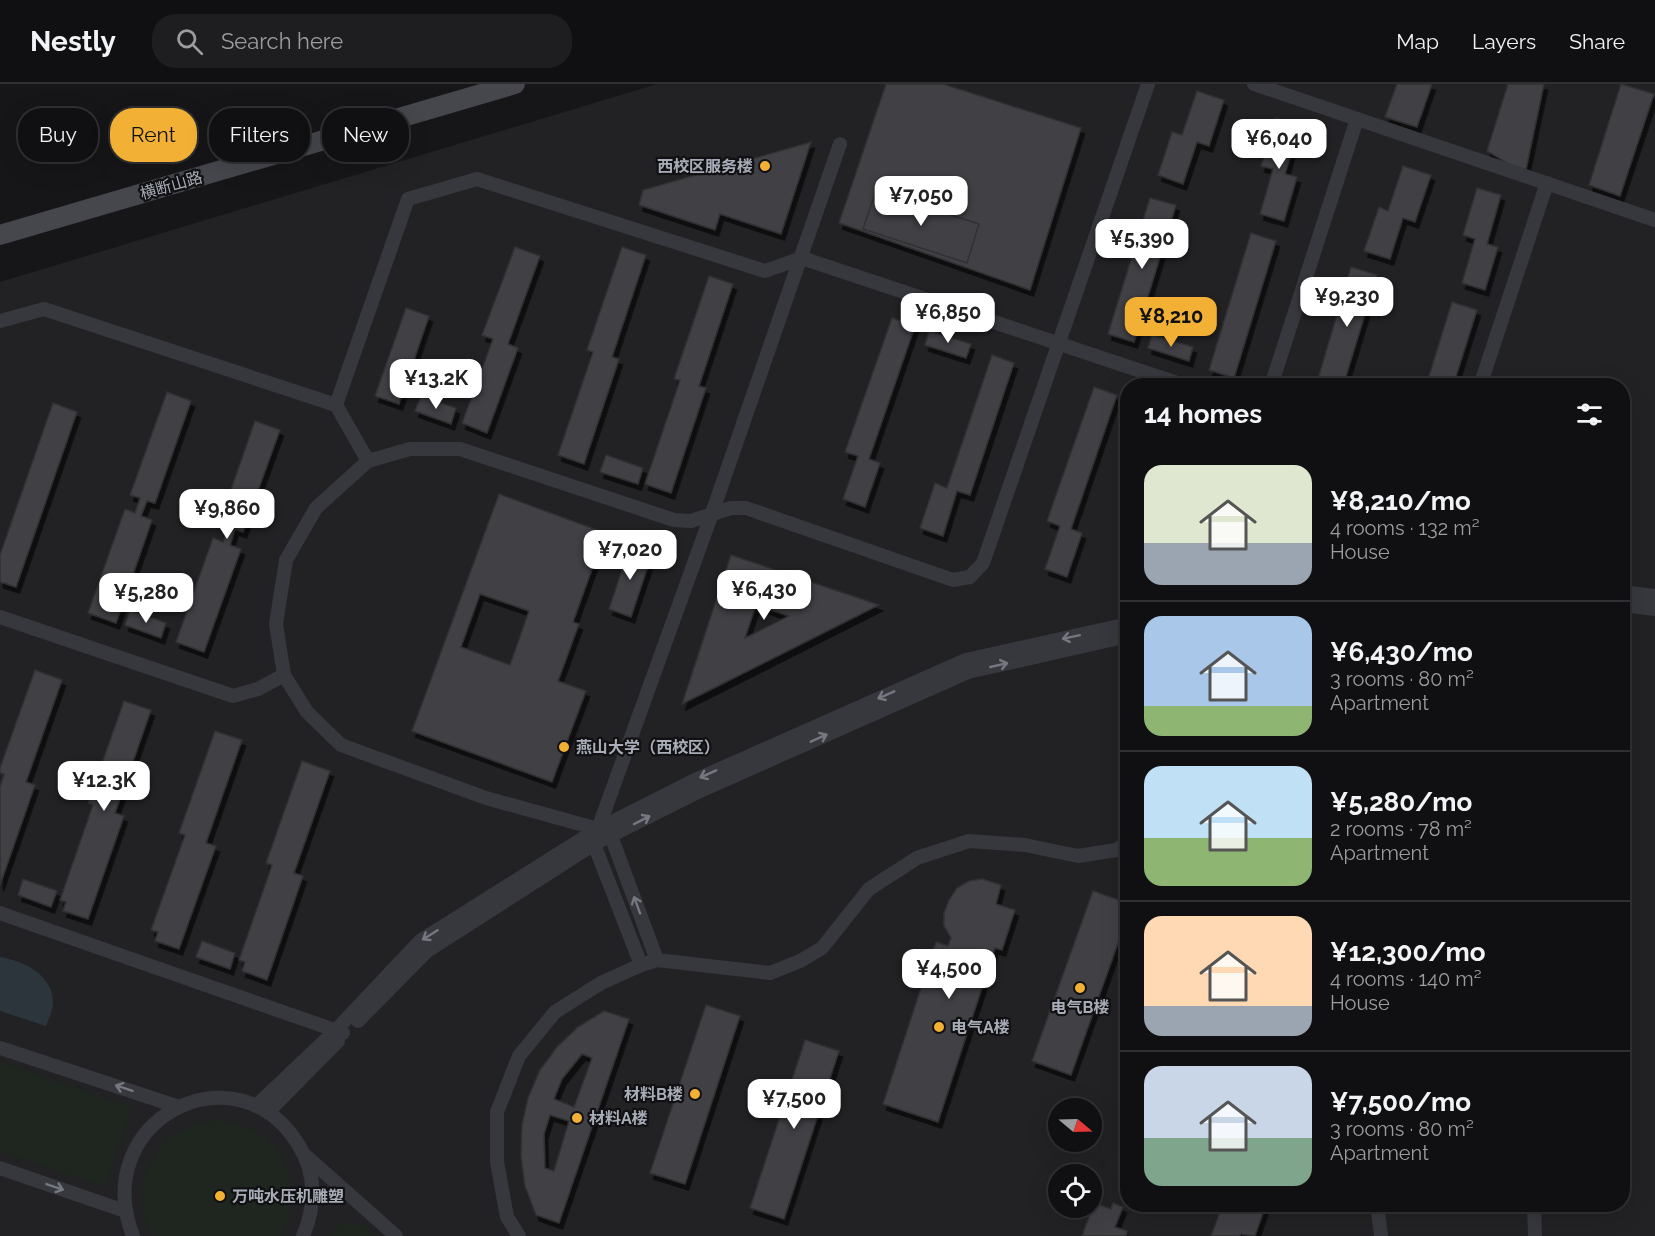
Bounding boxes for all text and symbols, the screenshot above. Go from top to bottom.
search box [152,14,572,68]
text: Nestly [30,25,116,58]
icon: search [173,25,206,58]
text: Search here [221,28,343,54]
text: Map [1396,29,1439,54]
text: Layers [1472,29,1536,54]
text: Share [1569,29,1625,54]
chip: Buy [18,108,98,162]
chip: Rent [110,108,197,162]
chip: Filters [209,108,310,162]
chip: New [322,108,409,162]
pin: ¥6,040 [1230,119,1328,170]
text: ¥6,040 [1246,126,1313,150]
place label: 西校区服务楼 [657,157,753,176]
marker: 西校区服务楼 [758,159,772,173]
street label: 横断山路 [138,168,205,203]
pin: ¥7,050 [872,176,970,227]
text: ¥7,050 [889,183,953,207]
pin: ¥5,390 [1093,219,1191,270]
text: ¥5,390 [1109,226,1175,250]
pin: ¥9,230 [1298,277,1396,328]
text: ¥9,230 [1314,284,1380,308]
pin: ¥6,850 [899,293,997,344]
pin: ¥8,210 [1122,297,1220,348]
text: ¥6,850 [915,300,981,324]
text: ¥8,210 [1139,304,1203,328]
pin: ¥13.2K [387,359,485,410]
text: ¥13.2K [404,366,468,390]
icon: filters [1573,398,1606,431]
text: 14 homes [1144,399,1262,429]
text: ¥8,210/mo [1330,486,1471,516]
pin: ¥9,860 [178,489,276,540]
icon: home [1192,489,1264,561]
text: ¥9,860 [193,496,261,520]
text: 4 rooms · 132 m² [1330,516,1479,540]
pin: ¥7,020 [581,530,679,581]
text: ¥7,020 [598,537,662,561]
text: House [1330,540,1390,564]
pin: ¥6,430 [715,570,813,621]
pin: ¥5,280 [97,573,195,624]
text: ¥6,430 [731,577,797,601]
text: ¥5,280 [113,580,179,604]
one-way arrow [1062,631,1081,643]
text: ¥6,430/mo [1330,637,1473,667]
icon: home [1192,640,1264,712]
one-way arrow [989,659,1008,670]
text: 3 rooms · 80 m² [1330,667,1474,691]
one-way arrow [877,691,895,702]
text: Apartment [1330,691,1429,715]
one-way arrow [810,732,828,743]
place label: 燕山大学（西校区） [576,738,720,757]
marker: 燕山大学（西校区） [557,740,571,754]
pin: ¥12.3K [55,761,153,812]
text: ¥12.3K [72,768,136,792]
one-way arrow [699,769,717,781]
text: ¥5,280/mo [1330,787,1472,817]
icon: home [1192,790,1264,862]
one-way arrow [633,814,651,826]
text: 2 rooms · 78 m² [1330,817,1472,841]
text: Apartment [1330,841,1429,865]
one-way arrow [631,897,642,915]
one-way arrow [422,929,439,941]
text: ¥12,300/mo [1330,937,1485,967]
icon: home [1192,940,1264,1012]
pin: ¥4,500 [900,949,998,1000]
text: ¥4,500 [916,956,982,980]
text: 4 rooms · 140 m² [1330,967,1482,991]
marker: 电气B楼 [1073,981,1087,995]
text: House [1330,991,1390,1015]
place label: 电气B楼 [1051,998,1109,1017]
place label: 电气A楼 [951,1018,1010,1037]
marker: 电气A楼 [932,1020,946,1034]
pin: ¥7,500 [745,1079,843,1130]
one-way arrow [115,1082,133,1093]
place label: 材料B楼 [624,1085,683,1104]
text: ¥7,500 [762,1086,826,1110]
marker: 材料B楼 [688,1087,702,1101]
text: ¥7,500/mo [1330,1087,1471,1117]
icon: home [1192,1090,1264,1162]
north arrow [1048,1098,1102,1152]
map controls [1048,1098,1102,1218]
place label: 材料A楼 [589,1109,648,1128]
marker: 材料A楼 [570,1111,584,1125]
text: 3 rooms · 80 m² [1330,1117,1474,1141]
text: Apartment [1330,1141,1429,1165]
button: locate [1048,1164,1102,1218]
one-way arrow [45,1183,64,1194]
place label: 万吨水压机雕塑 [232,1187,344,1206]
marker: 万吨水压机雕塑 [213,1189,227,1203]

